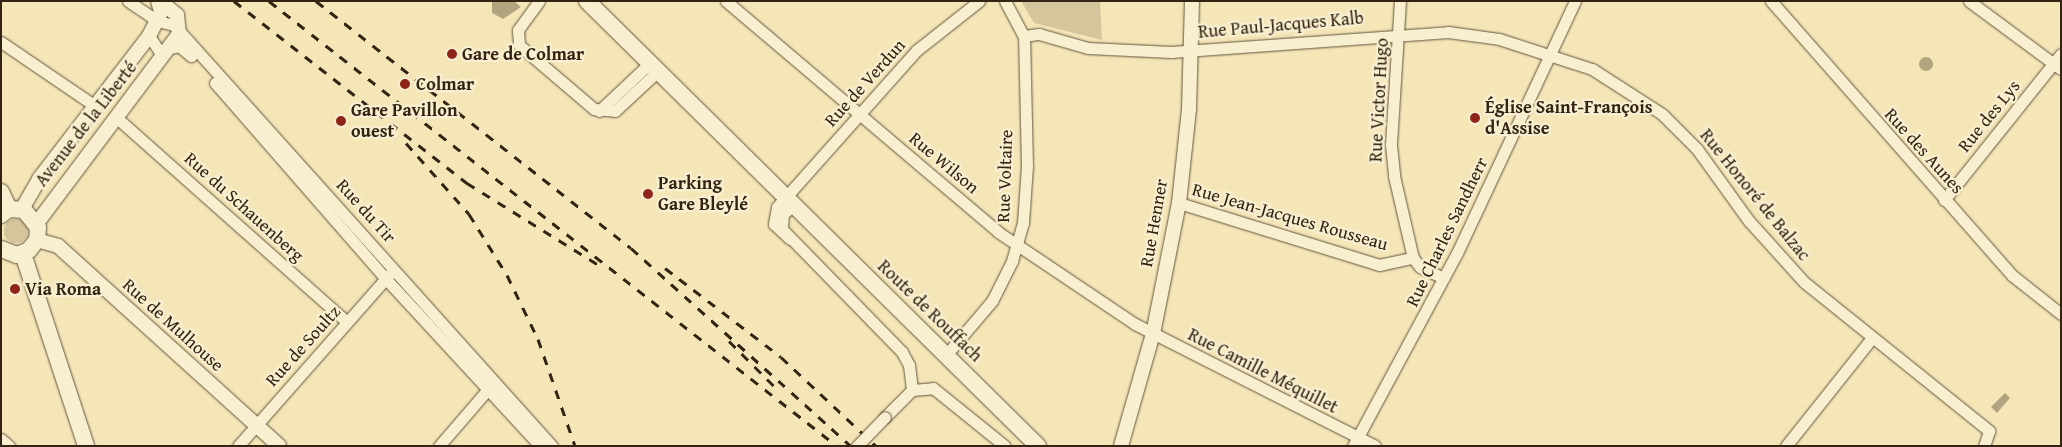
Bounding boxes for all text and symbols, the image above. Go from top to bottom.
street label: Rue Paul-Jacques Kalb [1197,7,1365,43]
street label: Rue de Verdun [820,35,910,131]
street label: Rue Victor Hugo [1365,37,1393,163]
place label: Gare de Colmar [462,43,584,65]
marker: Gare de Colmar [446,48,458,60]
street label: Avenue de la Liberté [31,57,141,191]
place label: Colmar [416,73,474,95]
street label: Rue des Lys [1953,76,2025,156]
marker: Colmar [398,77,412,91]
place label: Église Saint-François d'Assise [1485,97,1652,140]
place label: Gare Pavillon ouest [351,100,458,142]
street label: Rue des Aunes [1880,104,1968,198]
marker: Église Saint-François d'Assise [1469,112,1481,124]
marker: Gare Pavillon ouest [335,115,347,127]
street label: Rue Honoré de Balzac [1695,125,1815,265]
street label: Rue Wilson [905,128,983,198]
street label: Rue Voltaire [993,129,1017,223]
street label: Rue du Schauenberg [180,148,308,266]
street label: Rue Charles Sandherr [1401,154,1493,310]
place label: Parking Gare Bleylé [658,173,748,215]
street label: Rue du Tir [332,175,400,247]
street label: Rue Henner [1136,177,1172,269]
street label: Rue Jean-Jacques Rousseau [1190,179,1390,255]
marker: Parking Gare Bleylé [642,188,654,200]
street label: Route de Rouffach [873,256,987,366]
street label: Rue de Mulhouse [118,274,228,376]
place label: Via Roma [25,278,101,300]
marker: Via Roma [9,283,21,295]
street label: Rue de Soultz [261,301,345,391]
street label: Rue Camille Méquillet [1184,324,1342,418]

